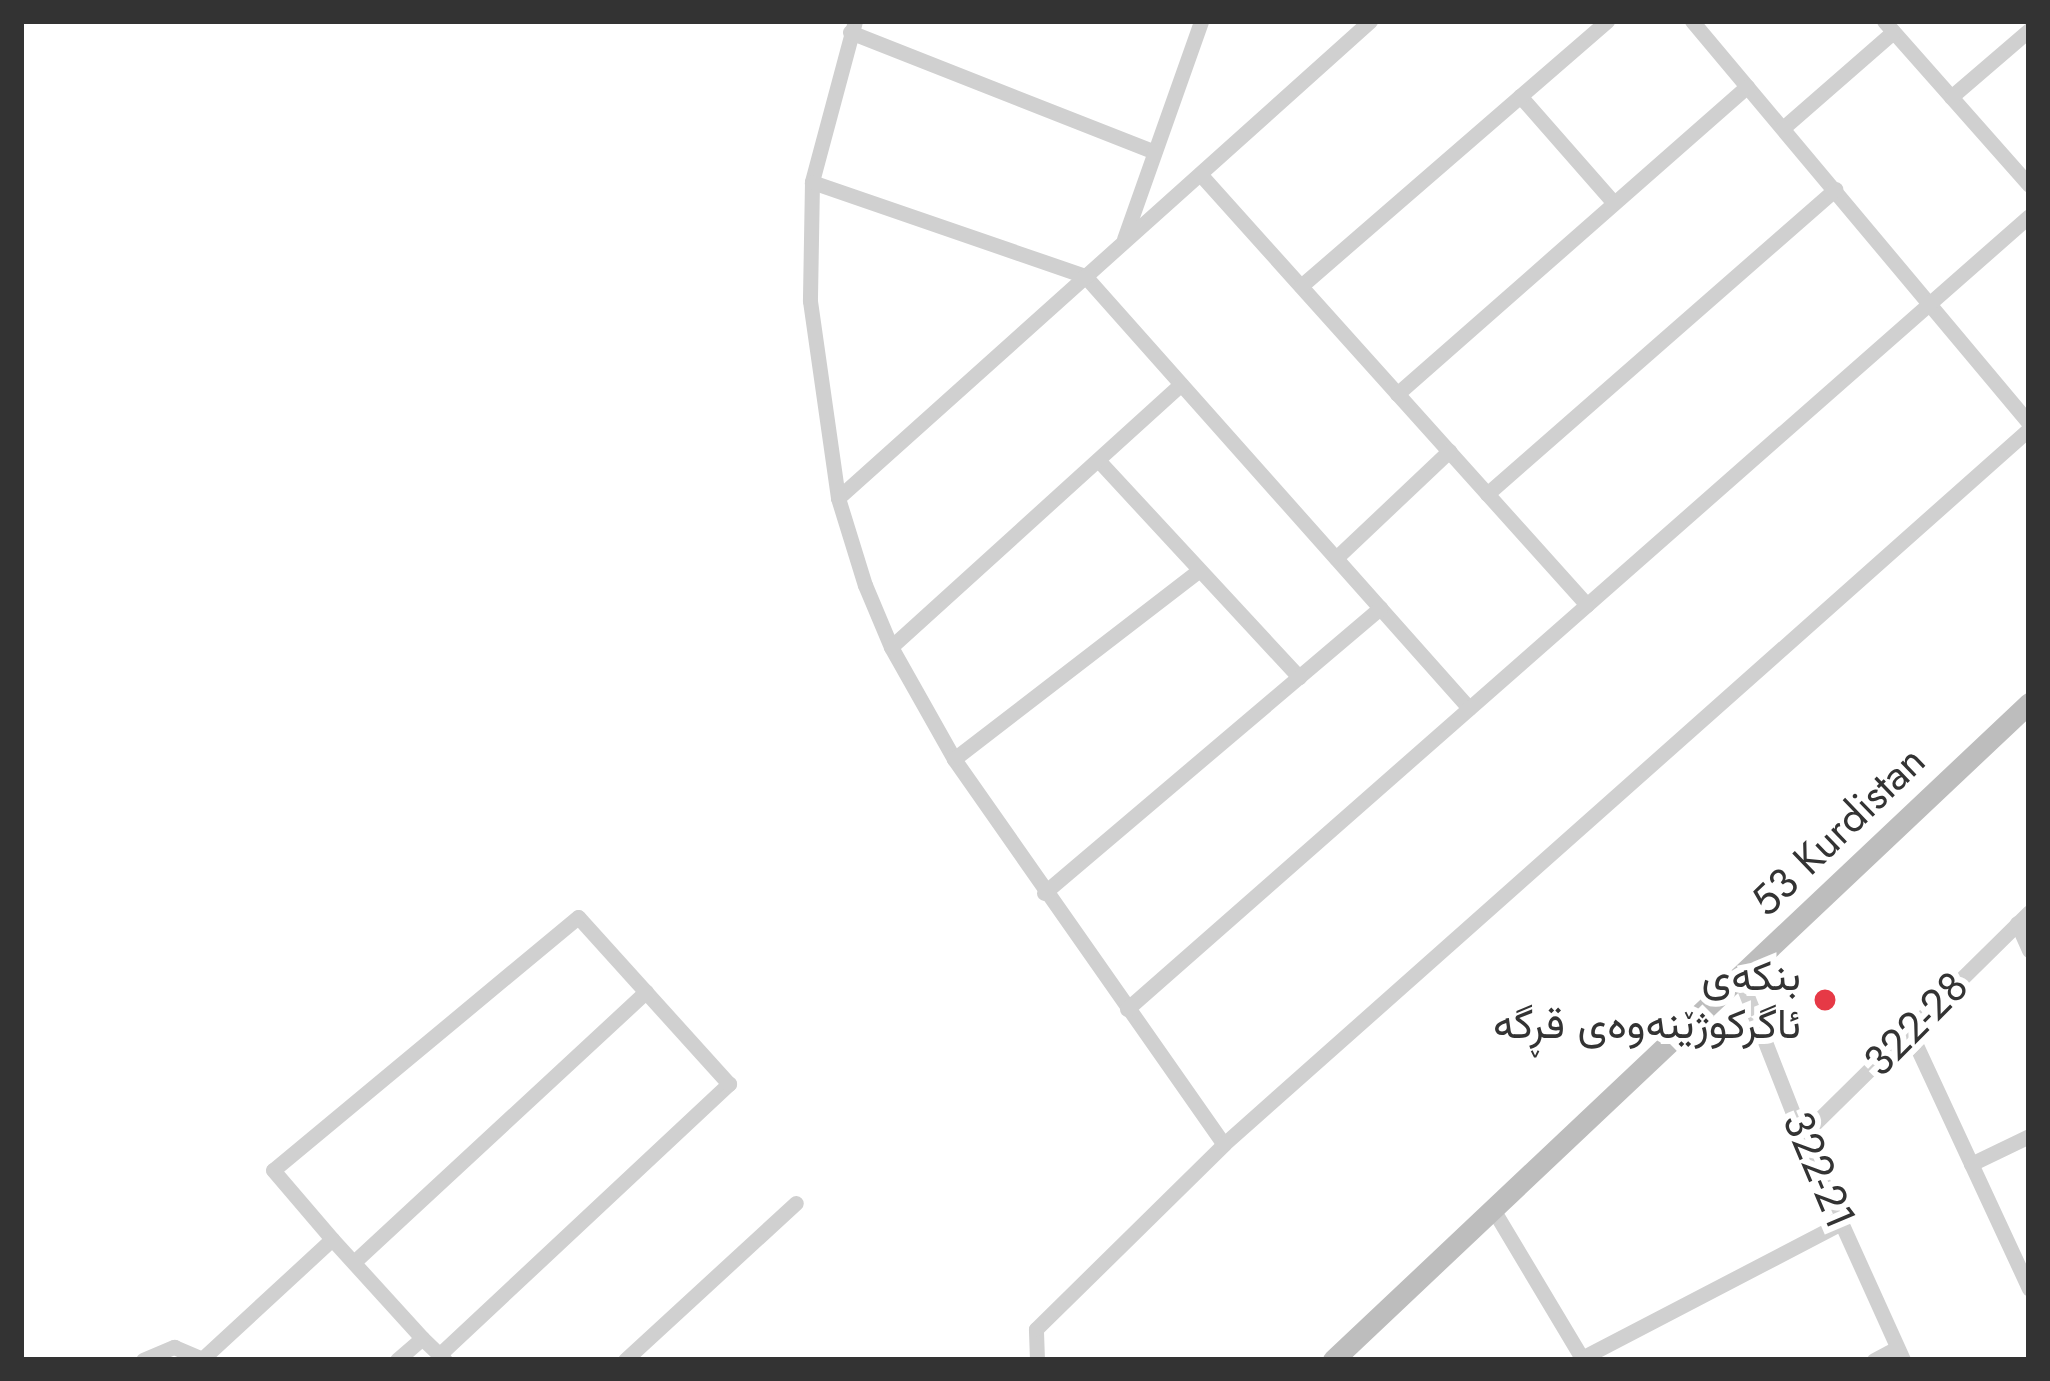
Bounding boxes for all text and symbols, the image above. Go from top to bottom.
street label: 53 Kurdistan [1741,736,1935,926]
place label: بنکەی ئاگرکوژێنەوەی قڕگە [1493,951,1801,1050]
street label: 322-28 [1853,961,1979,1087]
marker: بنکەی ئاگرکوژێنەوەی قڕگە [1812,987,1838,1013]
street label: 322-21 [1772,1104,1866,1236]

